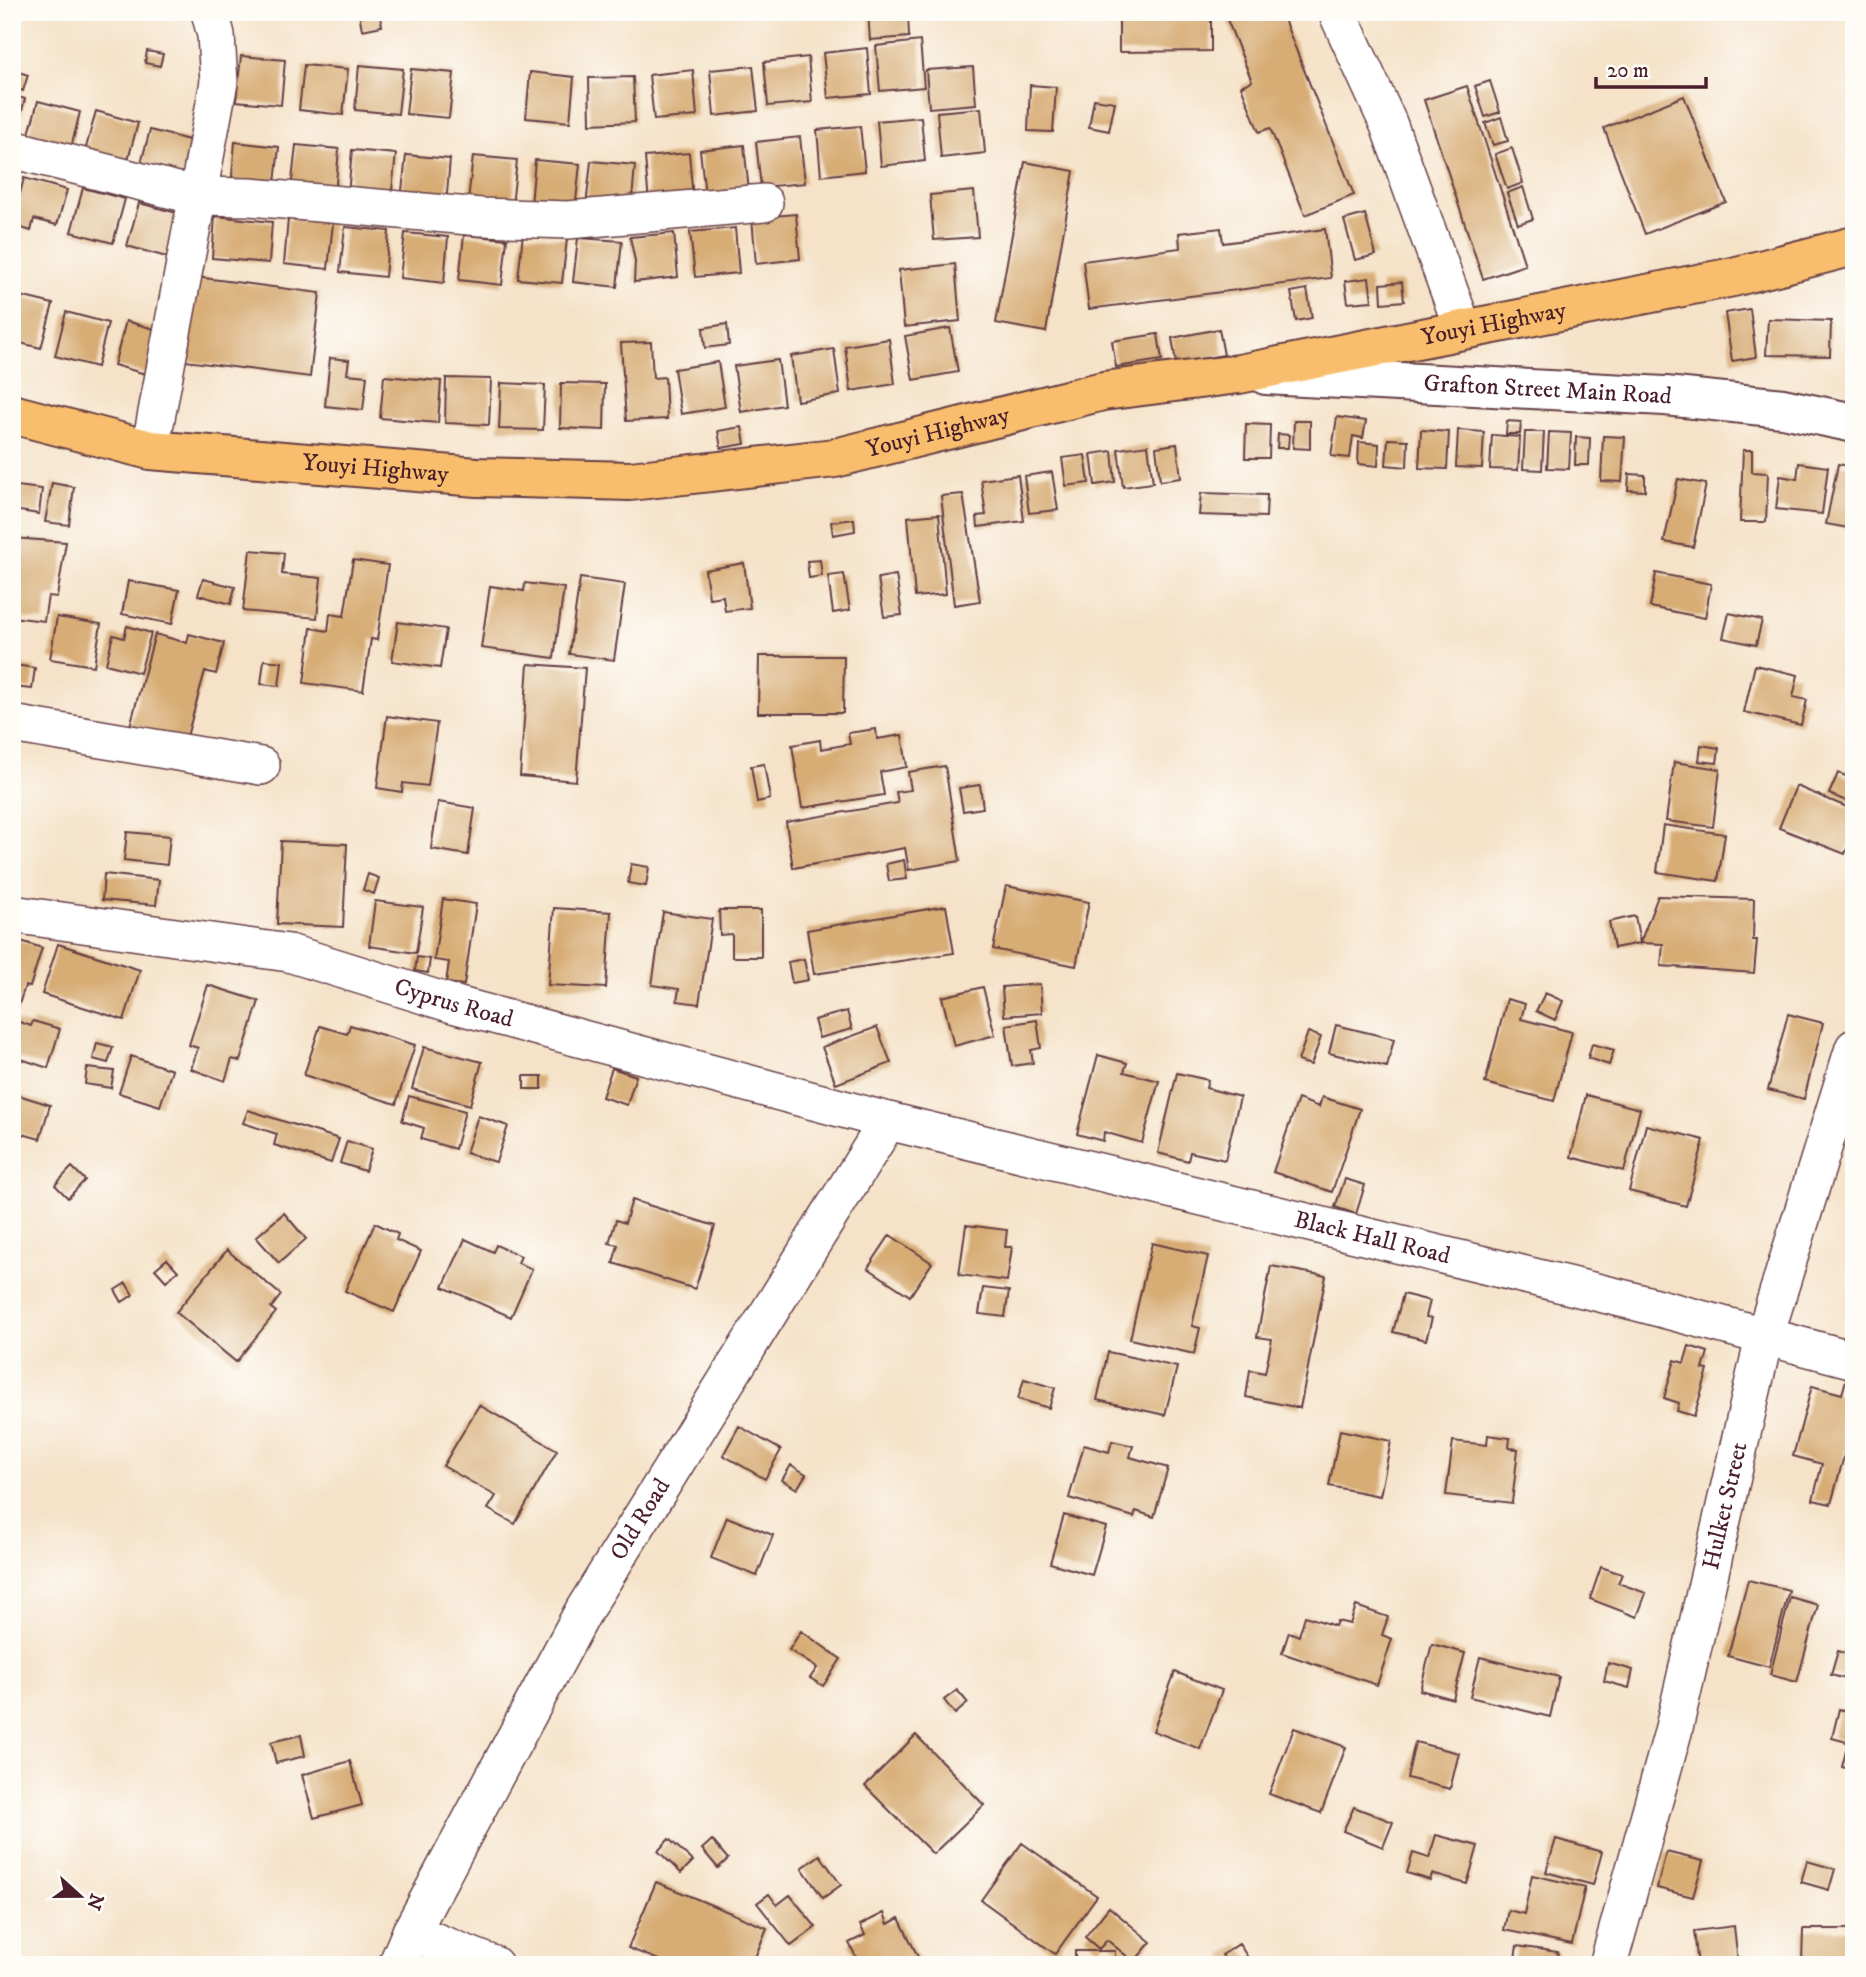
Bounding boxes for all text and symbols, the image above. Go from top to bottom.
scale bar [1596,46,1707,90]
text: 20 m [1607,58,1649,84]
street label: Youyi Highway [1419,295,1569,353]
street label: Grafton Street Main Road [1423,368,1673,412]
street label: Youyi Highway [863,400,1013,465]
street label: Youyi Highway [301,448,451,490]
street label: Cyprus Road [391,972,517,1035]
street label: Black Hall Road [1291,1205,1453,1271]
street label: Hulket Street [1696,1439,1755,1572]
street label: Old Road [604,1473,677,1566]
north arrow [46,1862,116,1932]
text: N [81,1890,108,1913]

